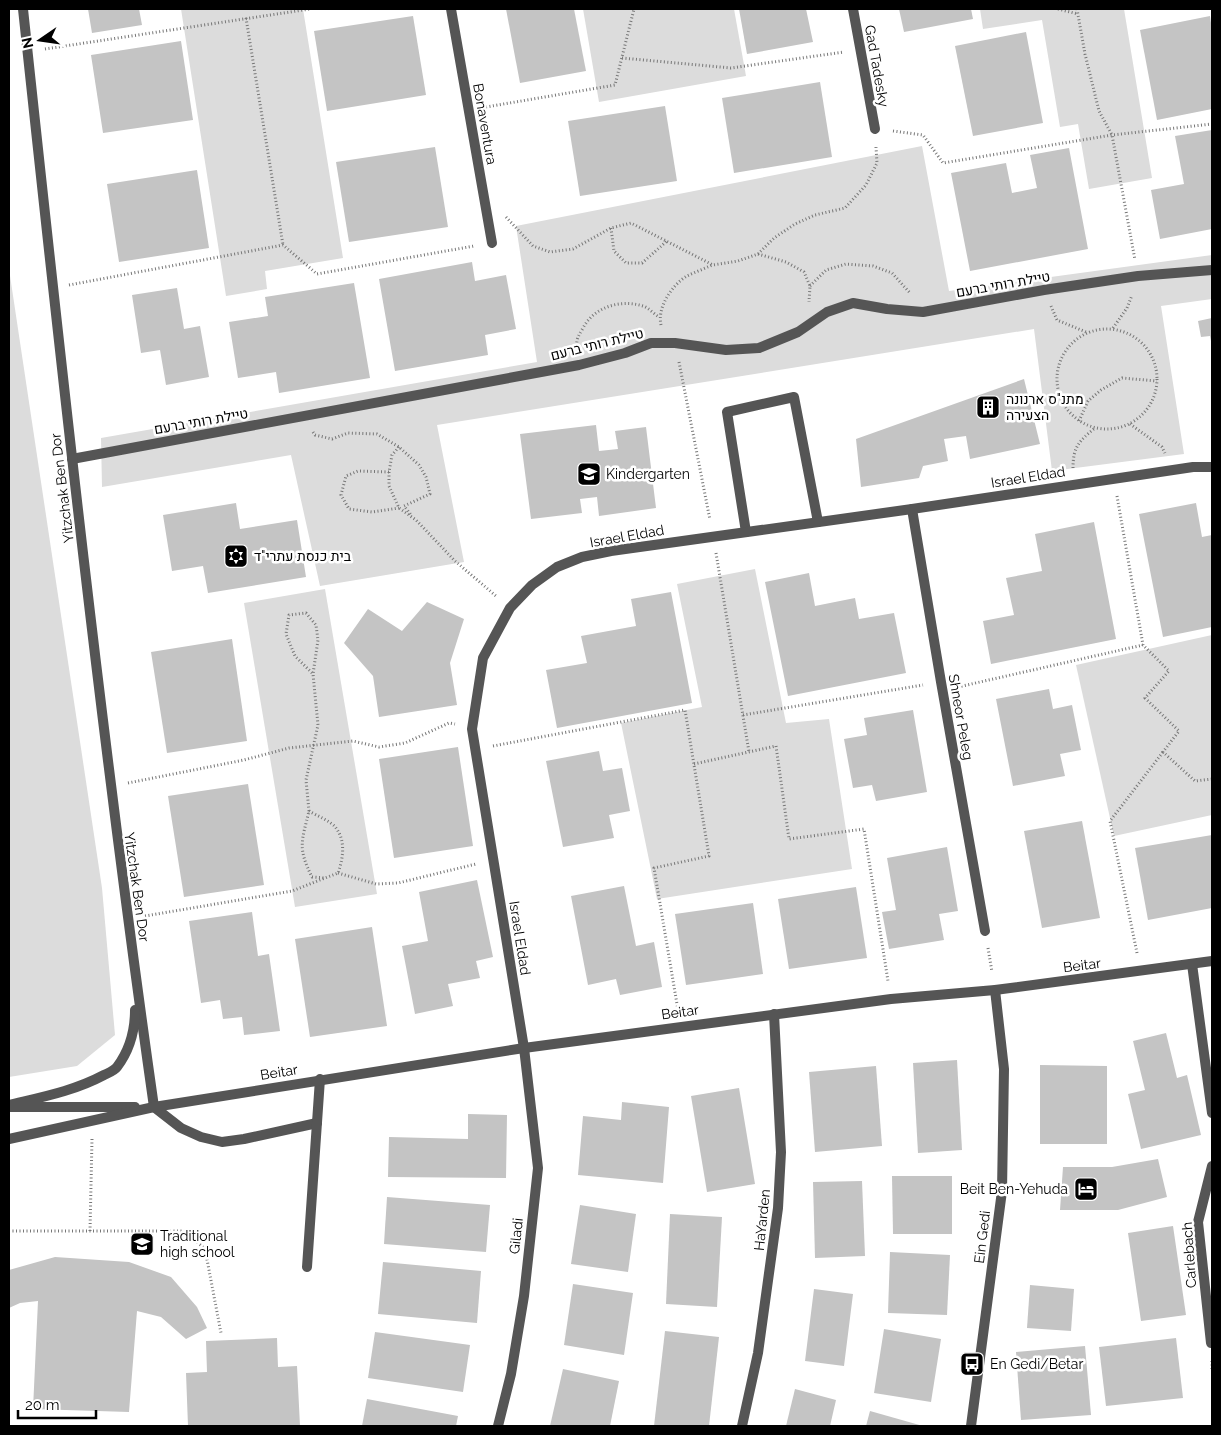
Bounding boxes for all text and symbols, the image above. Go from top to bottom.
north arrow [15,15,65,65]
street label: Gad Tadesky [862,24,892,109]
text: N [18,36,36,50]
street label: Bonaventura [470,82,500,166]
street label: טיילת רותי ברעם [955,268,1051,300]
street label: טיילת רותי ברעם [549,325,645,363]
place label: מתנ"ס ארנונה הצעירה [1006,391,1084,423]
building icon: מתנ"ס ארנונה הצעירה [975,394,1001,420]
street label: טיילת רותי ברעם [153,405,249,437]
street label: Yitzchak Ben Dor [47,432,77,544]
school or university icon: Kindergarten [576,461,602,487]
street label: Israel Eldad [990,463,1066,491]
place label: Kindergarten [606,466,690,482]
street label: Israel Eldad [589,522,665,550]
synagogue icon: בית כנסת עתרי"ד [223,543,249,569]
place label: בית כנסת עתרי"ד [254,548,352,564]
street label: Shneor Peleg [946,673,976,761]
street label: Yitzchak Ben Dor [121,831,153,943]
street label: Israel Eldad [506,900,534,976]
street label: Beitar [1062,955,1102,975]
street label: Beitar [660,1001,700,1023]
street label: Beitar [259,1061,299,1083]
hotel icon: Beit Ben-Yehuda [1073,1176,1099,1202]
place label: Beit Ben-Yehuda [960,1181,1068,1197]
street label: HaYarden [751,1188,773,1252]
street label: Ein Gedi [971,1210,993,1264]
street label: Giladi [506,1217,526,1255]
street label: Carlebach [1179,1221,1199,1289]
place label: Traditional high school [160,1228,235,1260]
school or university icon: Traditional high school [129,1231,155,1257]
bus stop icon: En Gedi/Betar [959,1351,985,1377]
place label: En Gedi/Betar [990,1356,1083,1372]
scale bar [18,1388,95,1420]
text: 20 m [25,1396,60,1414]

